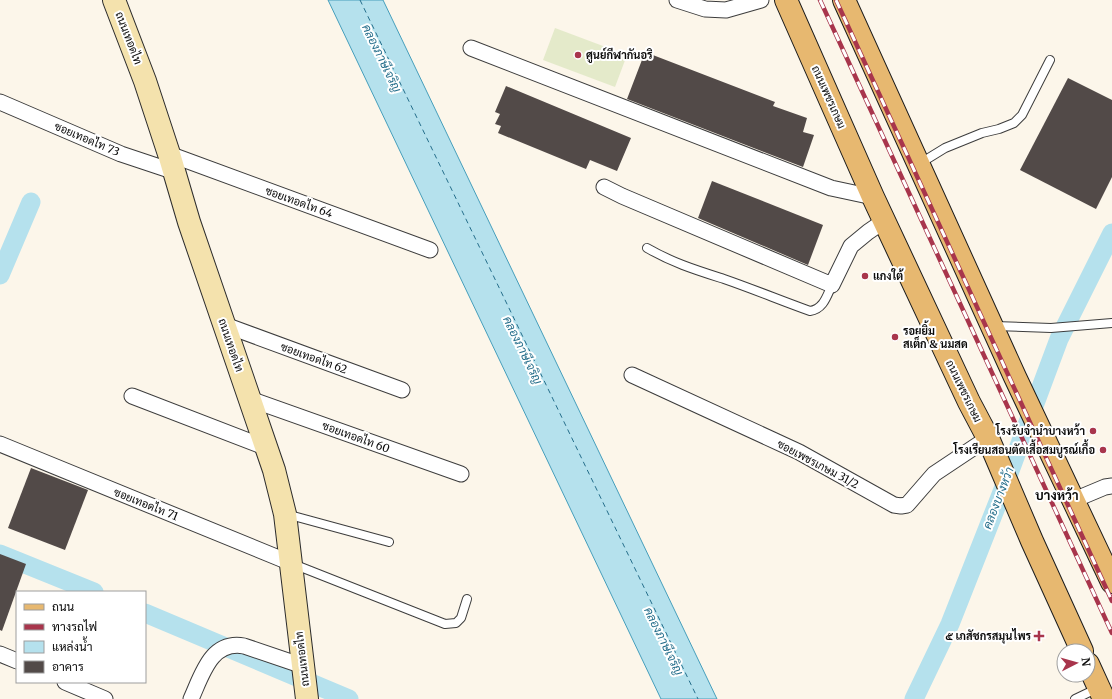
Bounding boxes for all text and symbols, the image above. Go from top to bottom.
street label: ถนนเทอดไท [113,9,146,66]
water label: คลองภาษีเจริญ [359,21,405,95]
place label: ศูนย์กีฬากันอริ [586,47,653,63]
marker: ศูนย์กีฬากันอริ [573,50,583,60]
street label: ถนนเพชรเกษม [809,63,849,131]
street label: ซอยเทอดไท 73 [52,118,122,159]
street label: ซอยเทอดไท 64 [263,182,335,221]
place label: แกงใต้ [873,268,904,283]
marker: แกงใต้ [860,271,870,281]
water label: คลองภาษีเจริญ [500,313,546,387]
street label: ถนนเทอดไท [215,316,248,374]
place label: รอยยิ้ม สเต็ก & นมสด [903,320,968,351]
marker: รอยยิ้ม สเต็ก & นมสด [890,332,900,342]
street label: ซอยเทอดไท 62 [279,339,350,377]
street label: ถนนเพชรเกษม [943,358,985,424]
street label: ซอยเทอดไท 60 [320,417,392,456]
place label: โรงรับจำนำบางหว้า [995,423,1085,438]
marker: โรงรับจำนำบางหว้า [1088,426,1098,436]
street label: ซอยเพชรเกษม 31/2 [775,437,861,491]
place label: โรงเรียนสอนตัดเสื้อสมบูรณ์เกื้อ [953,439,1095,458]
marker: โรงเรียนสอนตัดเสื้อสมบูรณ์เกื้อ [1098,445,1108,455]
water label: คลองบางหว้า [979,465,1017,531]
street label: ซอยเทอดไท 71 [112,484,181,523]
district label: บางหว้า [1035,487,1079,504]
legend [16,591,146,683]
text: ถนน [52,599,75,614]
water label: คลองภาษีเจริญ [641,604,687,678]
text: ทางรถไฟ [52,619,97,634]
place label: ๕ เภสัชกรสมุนไพร [945,628,1032,644]
street label: ถนนเทอดไท [291,631,312,688]
marker: ๕ เภสัชกรสมุนไพร [1034,631,1044,641]
text: แหล่งน้ำ [52,636,92,654]
north arrow [1056,643,1096,683]
text: N [1079,657,1093,667]
text: อาคาร [52,659,84,674]

